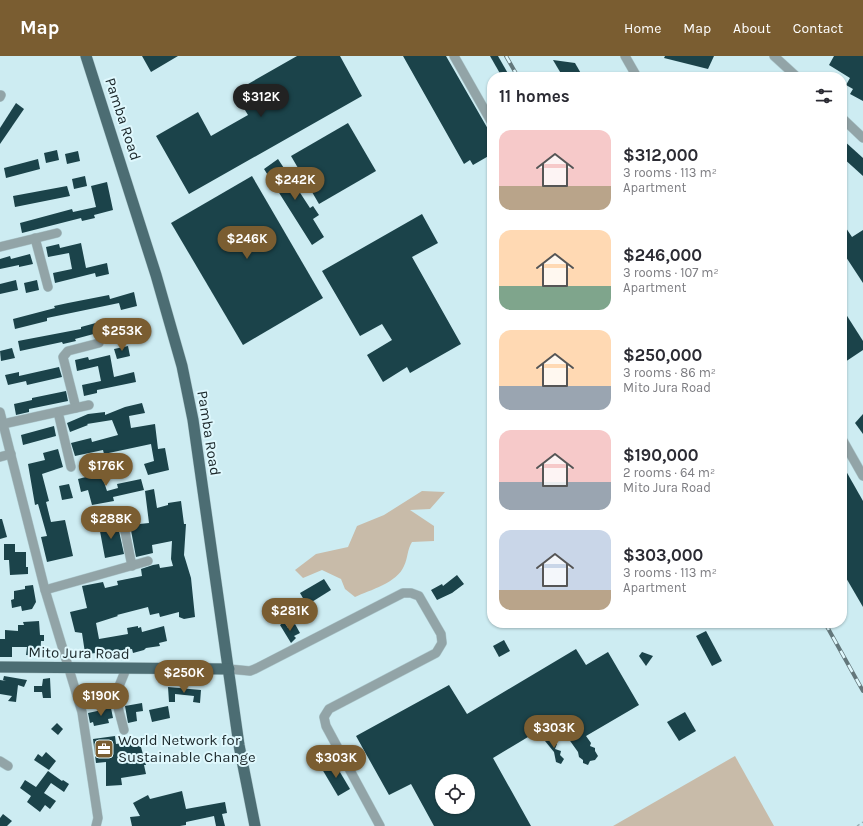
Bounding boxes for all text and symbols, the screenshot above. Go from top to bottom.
text: Map [20,17,59,39]
text: Home [624,20,661,37]
text: Map [683,20,711,37]
text: About [733,20,771,37]
text: Contact [793,20,843,37]
street label: Pamba Road [101,75,145,163]
pin: $312K [233,84,289,118]
icon: filters [813,85,835,107]
text: 11 homes [499,86,570,106]
text: $312K [242,89,280,104]
text: $312,000 [623,145,698,165]
icon: home [531,146,579,194]
text: 3 rooms · 113 m² [623,165,717,180]
pin: $242K [267,167,323,201]
text: $242K [275,172,315,187]
text: Apartment [623,180,686,195]
pin: $246K [219,226,275,260]
text: $246K [227,231,267,246]
text: $246,000 [623,245,702,265]
icon: home [531,246,579,294]
text: 3 rooms · 107 m² [623,265,719,280]
text: Apartment [623,280,686,295]
pin: $253K [94,318,150,352]
text: $253K [102,323,142,338]
text: $250,000 [623,345,702,365]
icon: home [531,346,579,394]
text: 3 rooms · 86 m² [623,365,716,380]
text: Mito Jura Road [623,380,711,395]
street label: Pamba Road [193,389,225,477]
text: $190,000 [623,445,698,465]
icon: home [531,446,579,494]
pin: $176K [78,453,134,487]
text: $176K [88,458,124,473]
text: 2 rooms · 64 m² [623,465,715,480]
text: Mito Jura Road [623,480,711,495]
pin: $288K [83,506,139,540]
text: $288K [90,511,132,526]
text: $303,000 [623,545,703,565]
icon: home [531,546,579,594]
text: 3 rooms · 113 m² [623,565,717,580]
text: Apartment [623,580,686,595]
pin: $281K [262,598,318,632]
text: $281K [271,603,309,618]
street label: Mito Jura Road [28,643,130,663]
pin: $250K [156,660,212,694]
text: $250K [163,665,205,680]
pin: $190K [73,683,129,717]
text: $190K [82,688,120,703]
pin: $303K [526,715,582,749]
text: $303K [533,720,575,735]
place label: World Network for Sustainable Change [118,731,256,766]
office icon: World Network for Sustainable Change [93,738,115,760]
pin: $303K [308,745,364,779]
text: $303K [315,750,357,765]
map controls [435,774,475,814]
button: locate [435,774,475,814]

